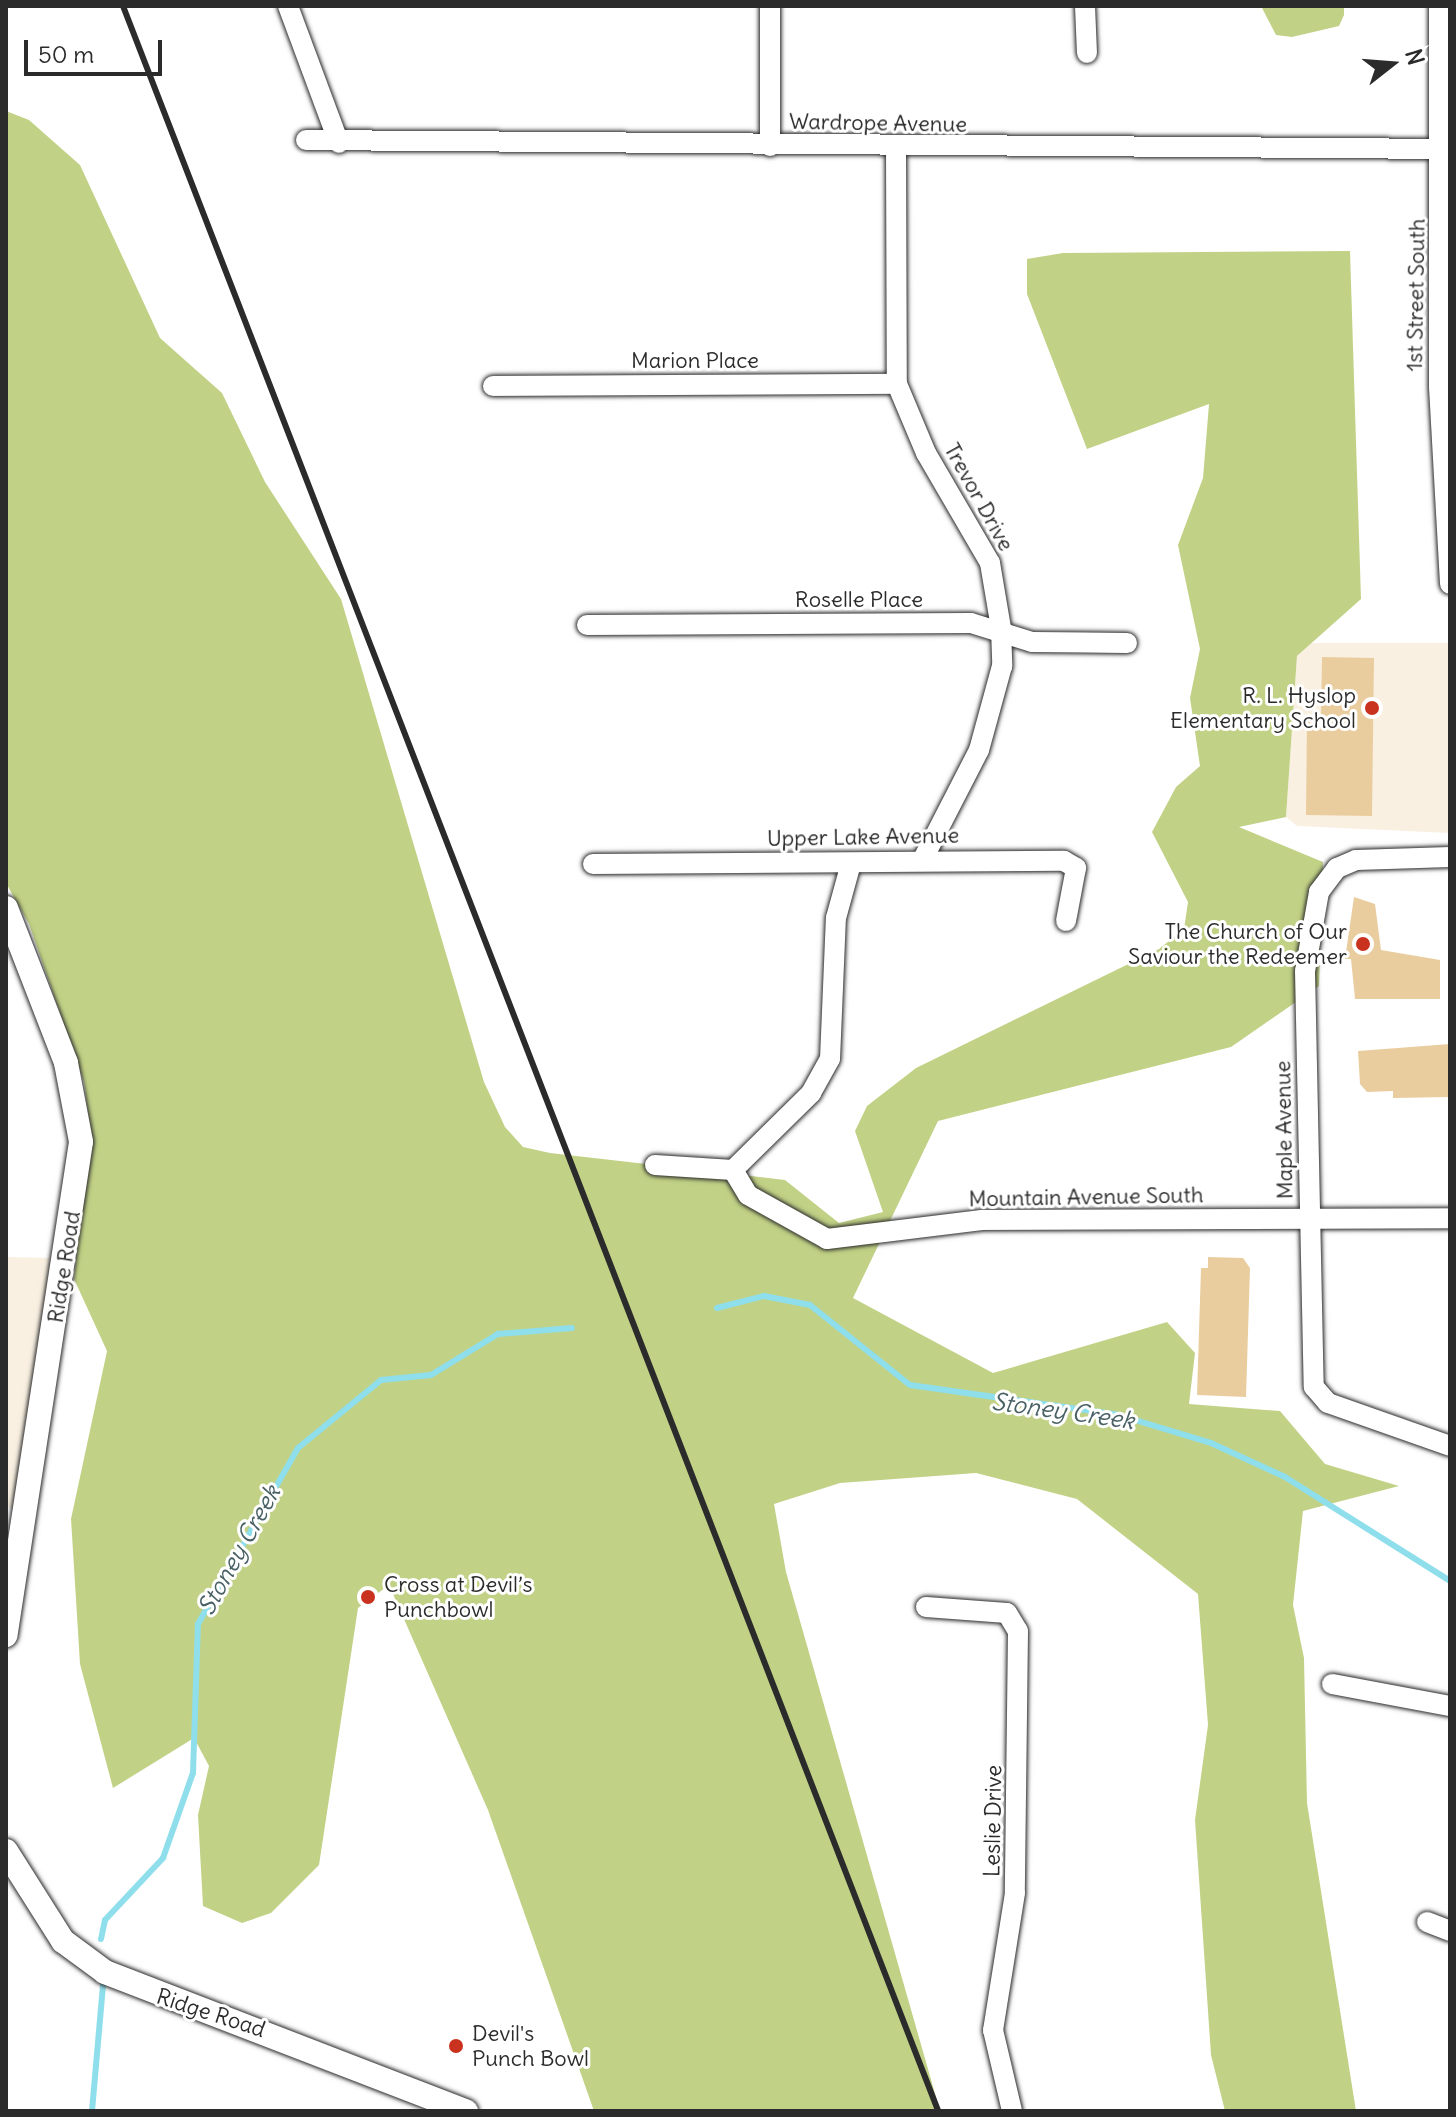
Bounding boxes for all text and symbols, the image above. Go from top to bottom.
scale bar [28,24,166,74]
north arrow [1352,24,1432,104]
text: 50 m [38,39,94,69]
text: N [1399,46,1431,68]
street label: Wardrope Avenue [789,108,967,138]
street label: 1st Street South [1401,218,1431,372]
street label: Marion Place [631,348,759,374]
street label: Trevor Drive [938,438,1020,556]
street label: Roselle Place [795,587,923,613]
place label: R. L. Hyslop Elementary School [1170,682,1356,734]
marker: R. L. Hyslop Elementary School [1363,699,1381,717]
street label: Upper Lake Avenue [767,822,959,852]
place label: The Church of Our Saviour the Redeemer [1128,918,1347,970]
marker: The Church of Our Saviour the Redeemer [1354,935,1372,953]
street label: Maple Avenue [1270,1061,1298,1199]
street label: Mountain Avenue South [968,1182,1204,1212]
street label: Ridge Road [42,1209,86,1325]
water label: Stoney Creek [990,1387,1136,1435]
water label: Stoney Creek [192,1480,286,1620]
place label: Cross at Devil’s Punchbowl [384,1571,532,1622]
marker: Cross at Devil’s Punchbowl [359,1588,377,1606]
street label: Leslie Drive [979,1765,1007,1877]
street label: Ridge Road [153,1983,269,2043]
place label: Devil's Punch Bowl [472,2020,589,2072]
marker: Devil's Punch Bowl [447,2037,465,2055]

